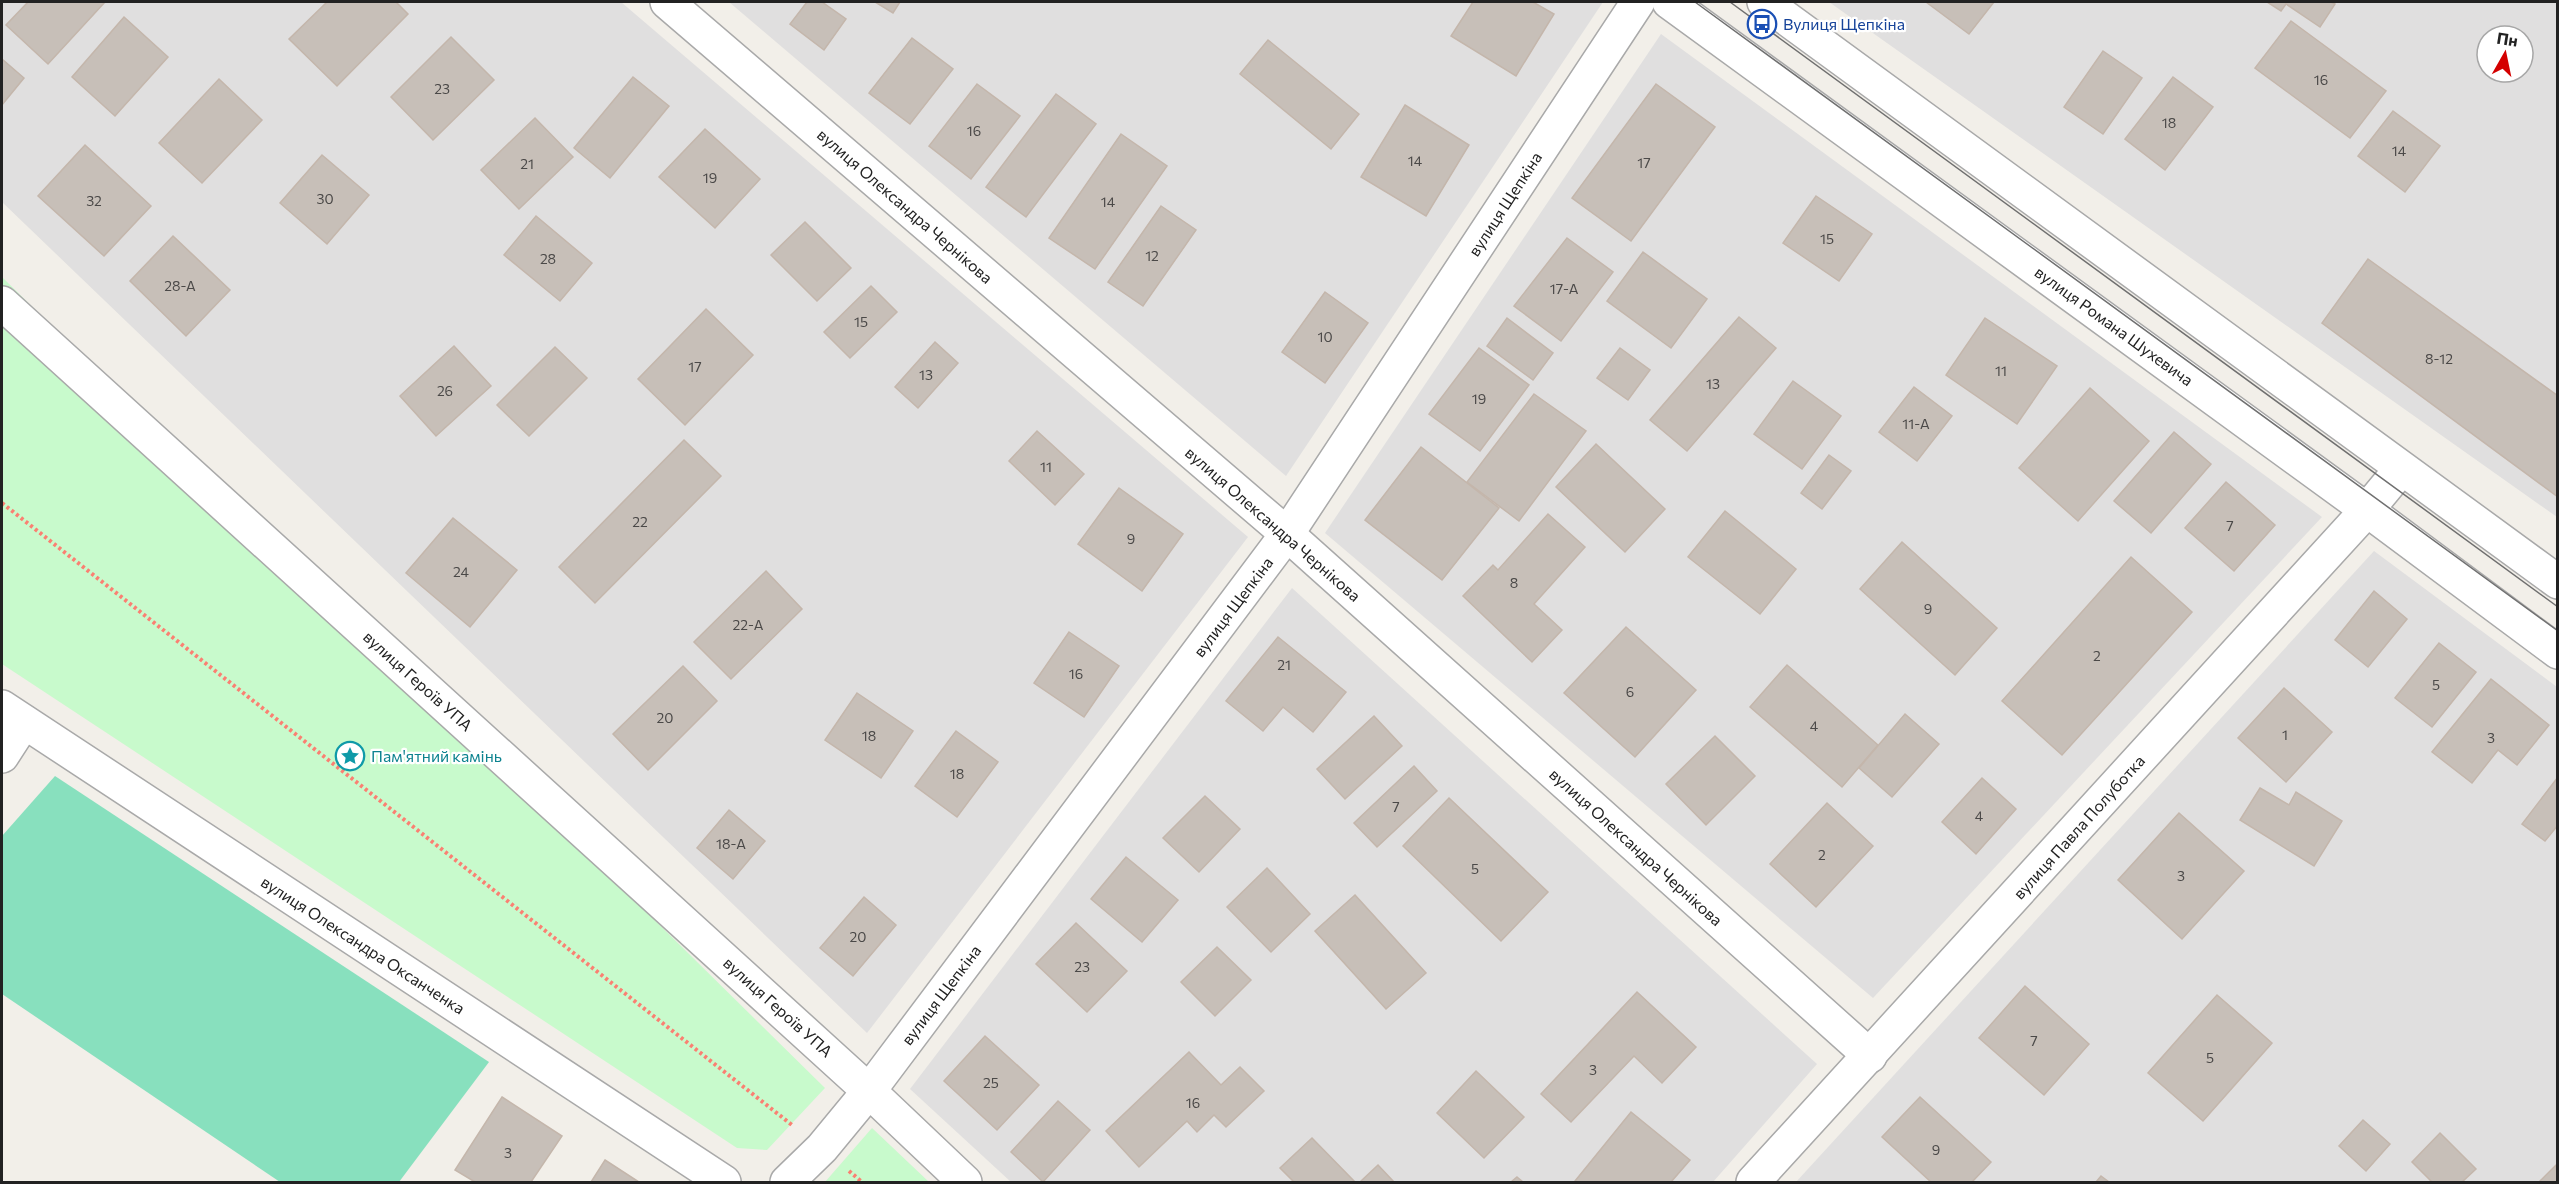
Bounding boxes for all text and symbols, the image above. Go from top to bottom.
bus stop icon: Вулиця Щепкіна [1746,8,1778,40]
place label: Вулиця Щепкіна [1783,14,1905,33]
north arrow [2475,24,2535,84]
text: Пн [2495,28,2519,50]
house number: 16 [2314,71,2328,88]
house number: 23 [434,80,450,97]
house number: 18 [2162,114,2176,131]
house number: 16 [967,122,981,139]
street label: вулиця Олександра Чернікова [814,124,997,287]
house number: 14 [2392,142,2407,159]
street label: вулиця Щепкіна [1464,148,1545,259]
house number: 14 [1408,152,1423,169]
house number: 17 [1637,154,1651,171]
house number: 21 [520,155,534,172]
house number: 19 [703,169,717,186]
house number: 30 [316,190,334,207]
house number: 32 [86,192,102,209]
house number: 14 [1101,193,1116,210]
house number: 15 [1820,230,1834,247]
house number: 12 [1145,247,1159,264]
house number: 28 [540,250,556,267]
street label: вулиця Романа Шухевича [2032,262,2197,389]
house number: 28-А [164,277,196,294]
house number: 17-А [1550,280,1579,297]
house number: 15 [854,313,868,330]
house number: 10 [1317,328,1333,345]
house number: 8-12 [2425,350,2453,367]
house number: 17 [688,358,702,375]
house number: 11 [1995,362,2007,379]
house number: 13 [919,366,933,383]
house number: 13 [1706,375,1720,392]
house number: 26 [437,382,453,399]
house number: 19 [1472,390,1486,407]
house number: 11-А [1902,415,1930,432]
street label: вулиця Олександра Чернікова [1182,442,1365,605]
house number: 11 [1040,458,1052,475]
house number: 22 [632,513,648,530]
house number: 7 [2226,517,2234,534]
house number: 9 [1127,530,1135,547]
street label: вулиця Щепкіна [1189,553,1276,660]
house number: 24 [453,563,470,580]
house number: 8 [1510,574,1518,591]
house number: 9 [1924,600,1932,617]
house number: 22-А [733,616,764,633]
street label: вулиця Героїв УПА [360,627,477,735]
house number: 2 [2093,647,2101,664]
house number: 21 [1277,656,1291,673]
house number: 16 [1069,665,1083,682]
house number: 5 [2432,676,2440,693]
house number: 6 [1626,683,1634,700]
house number: 20 [657,709,673,726]
house number: 4 [1810,717,1819,734]
house number: 1 [2282,726,2288,743]
house number: 18 [862,727,876,744]
house number: 3 [2487,729,2495,746]
place icon: Пам'ятний камінь [334,740,366,772]
place label: Пам'ятний камінь [371,746,502,765]
street label: вулиця Павла Полуботка [2009,751,2148,903]
street label: вулиця Олександра Чернікова [1546,764,1727,929]
house number: 18 [950,765,964,782]
house number: 7 [1392,798,1400,815]
house number: 4 [1975,807,1984,824]
house number: 18-А [716,835,746,852]
house number: 2 [1818,846,1826,863]
house number: 5 [1471,860,1479,877]
house number: 3 [2177,867,2185,884]
street label: вулиця Олександра Оксанченка [258,872,469,1018]
house number: 20 [850,928,866,945]
street label: вулиця Щепкіна [897,941,984,1048]
street label: вулиця Героїв УПА [720,953,837,1061]
house number: 23 [1074,958,1090,975]
house number: 7 [2030,1032,2038,1049]
house number: 5 [2206,1049,2214,1066]
house number: 3 [1589,1061,1597,1078]
house number: 25 [983,1074,999,1091]
house number: 16 [1186,1094,1200,1111]
house number: 9 [1932,1141,1940,1158]
house number: 3 [504,1144,512,1161]

